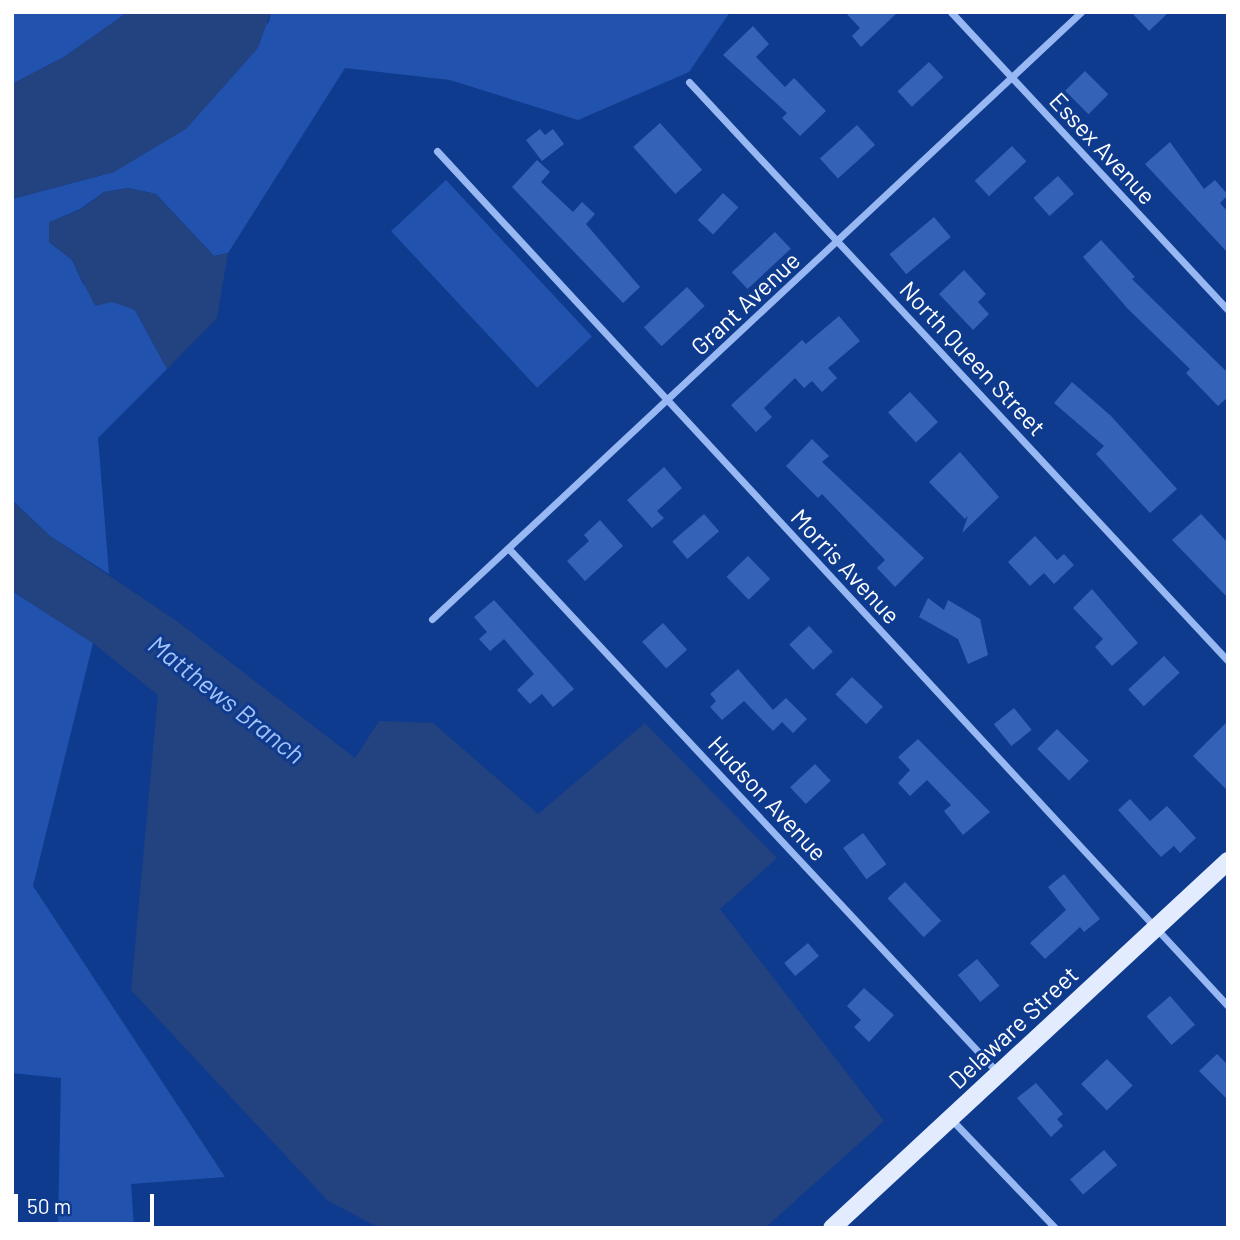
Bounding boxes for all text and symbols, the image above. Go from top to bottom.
street label: Essex Avenue [1044,86,1162,210]
street label: Grant Avenue [685,245,805,361]
street label: North Queen Street [894,275,1052,441]
street label: Morris Avenue [786,503,906,629]
water label: Matthews Branch [143,628,311,770]
street label: Hudson Avenue [703,730,833,866]
street label: Delaware Street [942,960,1084,1094]
scale bar [18,1180,158,1224]
text: 50 m [27,1193,71,1218]

